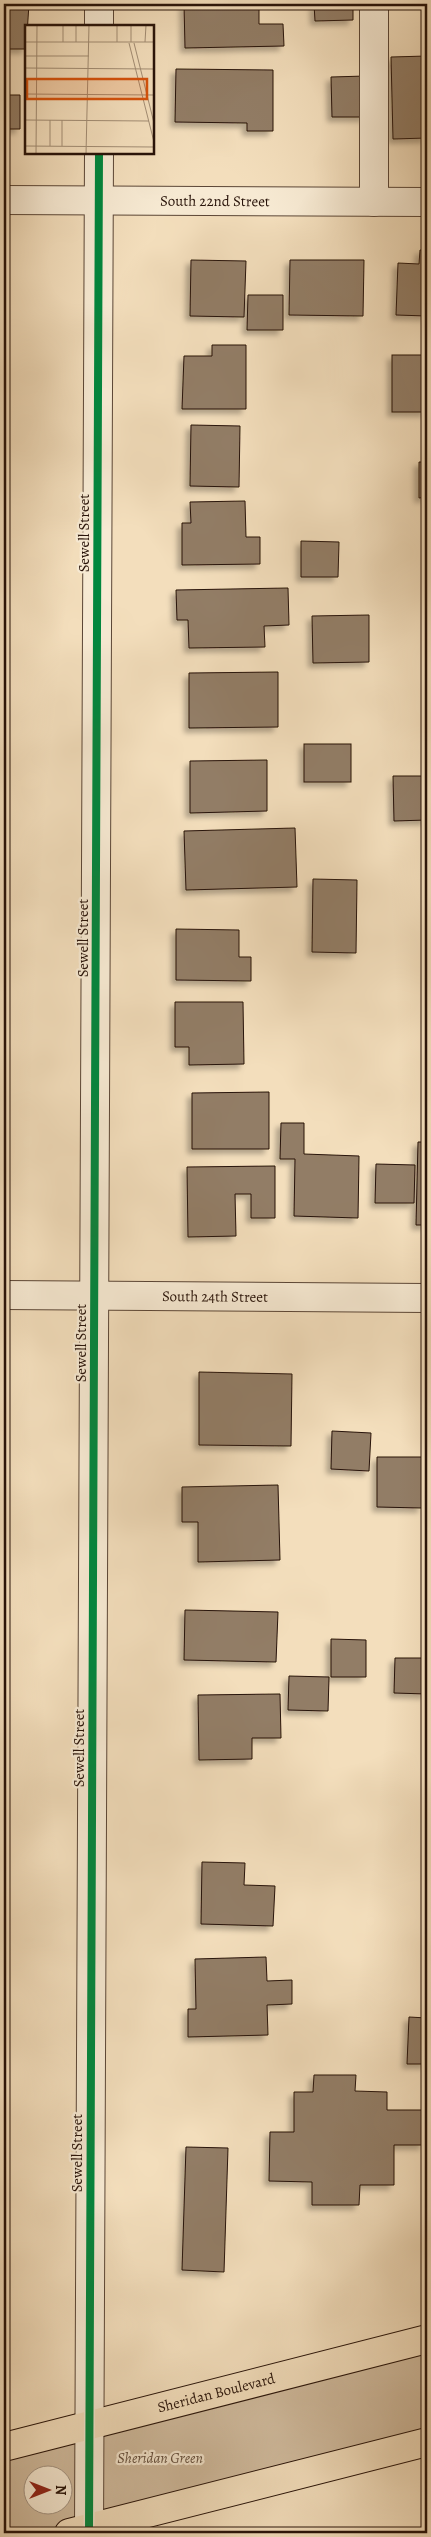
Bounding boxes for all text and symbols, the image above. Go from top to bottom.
inset map [25,25,154,154]
street label: South 22nd Street [160,191,270,211]
street label: Sewell Street [74,494,94,572]
street label: Sewell Street [73,899,93,977]
street label: South 24th Street [162,1286,268,1307]
street label: Sewell Street [71,1304,91,1382]
street label: Sewell Street [69,1709,89,1787]
street label: Sewell Street [67,2114,87,2192]
street label: Sheridan Boulevard [155,2368,278,2417]
park label: Sheridan Green [117,2448,203,2468]
north arrow [22,2464,72,2514]
text: N [51,2485,70,2495]

